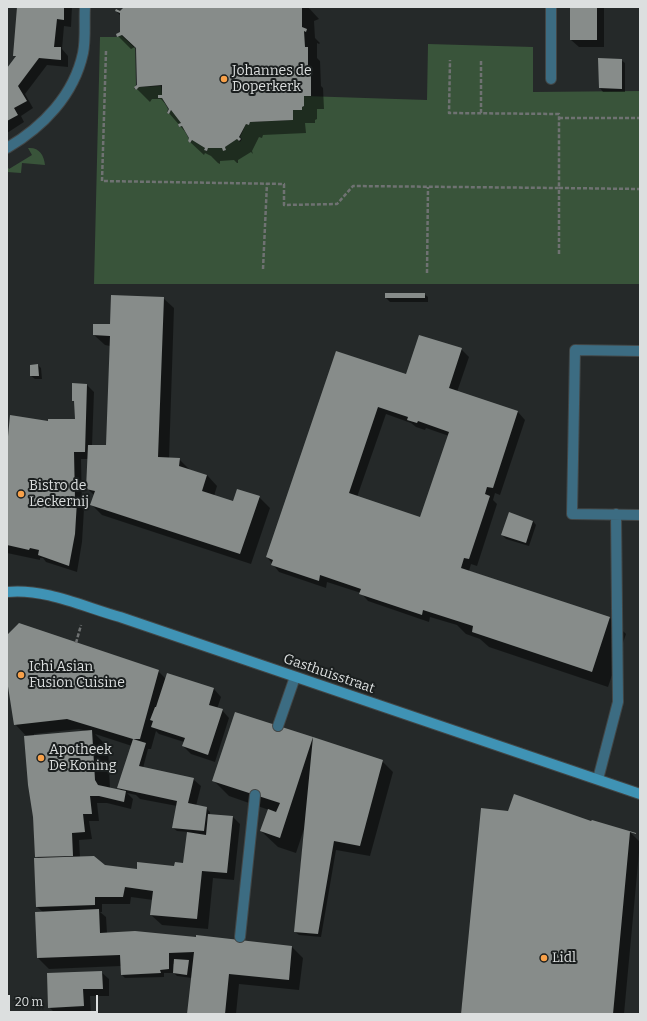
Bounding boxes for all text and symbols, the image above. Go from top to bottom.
place label: Johannes de Doperkerk [232,63,312,96]
marker: Johannes de Doperkerk [219,74,229,84]
place label: Bistro de Leckernij [29,478,89,510]
marker: Bistro de Leckernij [16,489,26,499]
street label: Gasthuisstraat [281,651,377,697]
place label: Ichi Asian Fusion Cuisine [29,659,125,692]
marker: Ichi Asian Fusion Cuisine [16,670,26,680]
place label: Apotheek De Koning [49,742,117,774]
marker: Apotheek De Koning [36,753,46,763]
place label: Lidl [552,950,576,966]
marker: Lidl [539,953,549,963]
scale bar [10,987,100,1013]
text: 20 m [15,995,43,1009]

